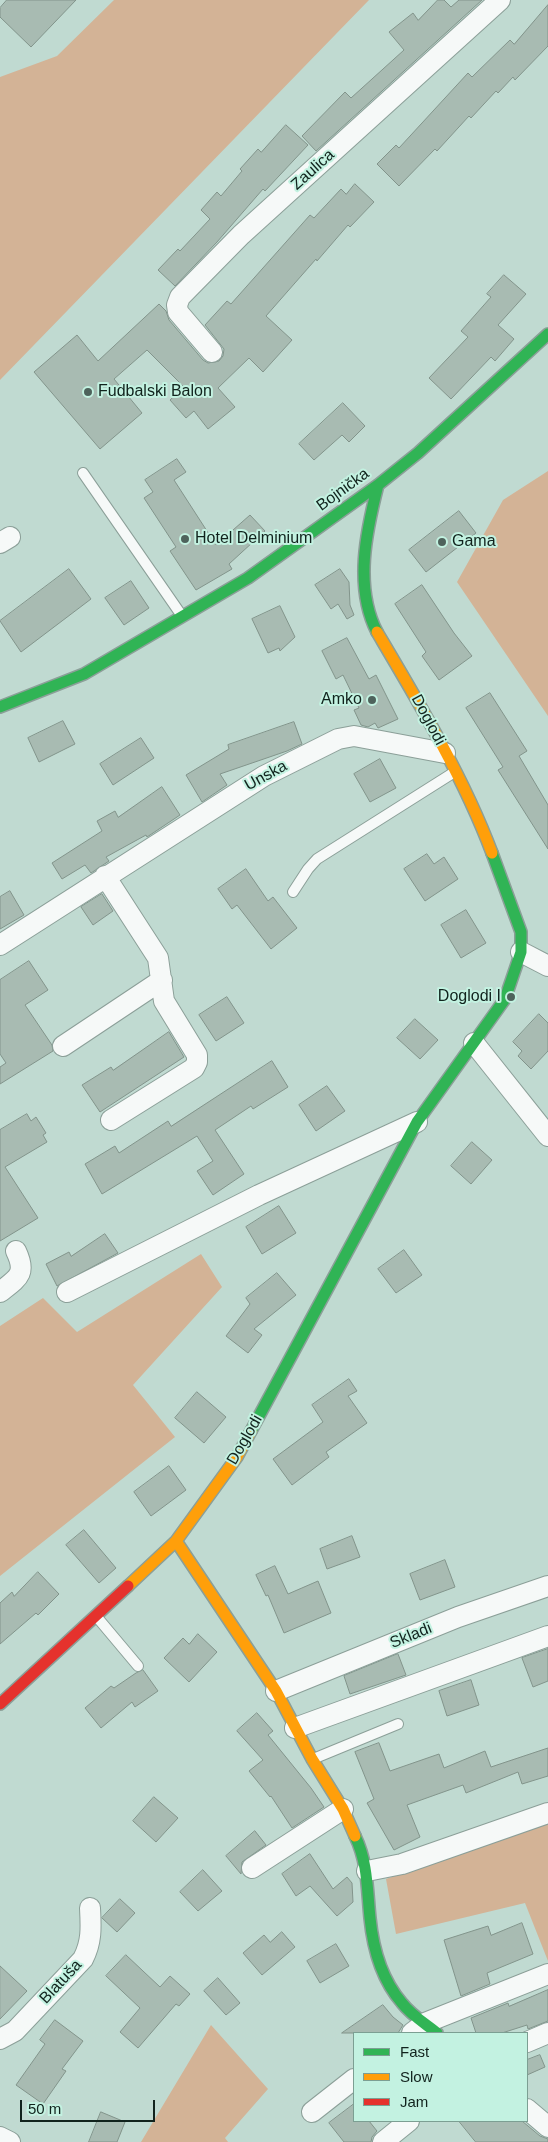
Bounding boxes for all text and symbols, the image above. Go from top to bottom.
street label: Zaulica [287,146,339,194]
place label: Fudbalski Balon [98,382,212,402]
marker: Fudbalski Balon [82,386,94,398]
street label: Bojnička [313,464,373,516]
place label: Hotel Delminium [195,529,312,549]
place label: Gama [452,532,496,552]
marker: Hotel Delminium [179,533,191,545]
marker: Gama [436,536,448,548]
place label: Amko [321,690,362,710]
street label: Doglodi [407,692,449,748]
marker: Amko [366,694,378,706]
street label: Unska [242,757,290,795]
place label: Doglodi I [438,987,501,1007]
marker: Doglodi I [505,991,517,1003]
street label: Doglodi [223,1412,267,1468]
street label: Skladi [387,1619,435,1653]
street label: Blatuša [36,1956,86,2008]
legend [353,2032,528,2122]
text: Fast [400,2043,429,2060]
text: Slow [400,2068,433,2085]
scale bar [22,2090,158,2122]
text: Jam [400,2093,428,2110]
text: 50 m [28,2100,61,2117]

